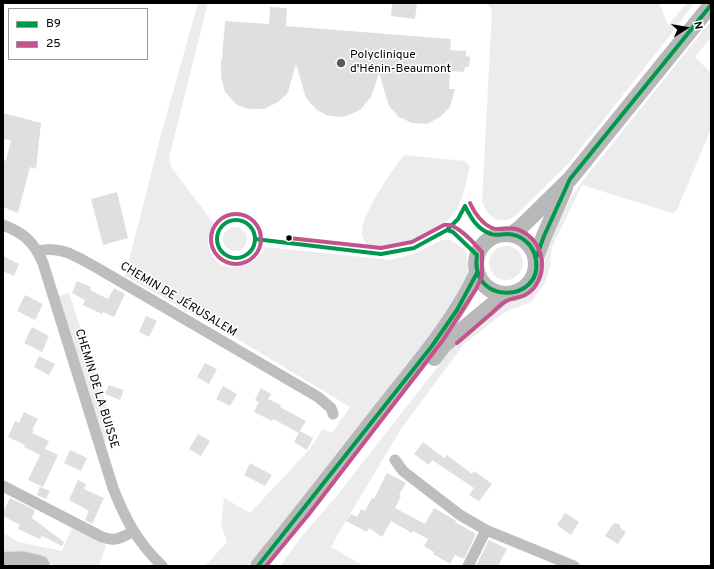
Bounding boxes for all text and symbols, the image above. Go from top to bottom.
legend [8,8,148,60]
north arrow [666,8,706,48]
text: B9 [46,16,61,32]
text: N [690,20,705,31]
text: 25 [46,36,61,52]
place label: Polyclinique d'Hénin-Beaumont [350,49,451,77]
marker: Polyclinique d'Hénin-Beaumont [335,57,347,69]
unlabelled marker [284,233,294,243]
street label: CHEMIN DE JÉRUSALEM [117,259,239,341]
street label: CHEMIN DE LA BUISSE [71,327,121,451]

